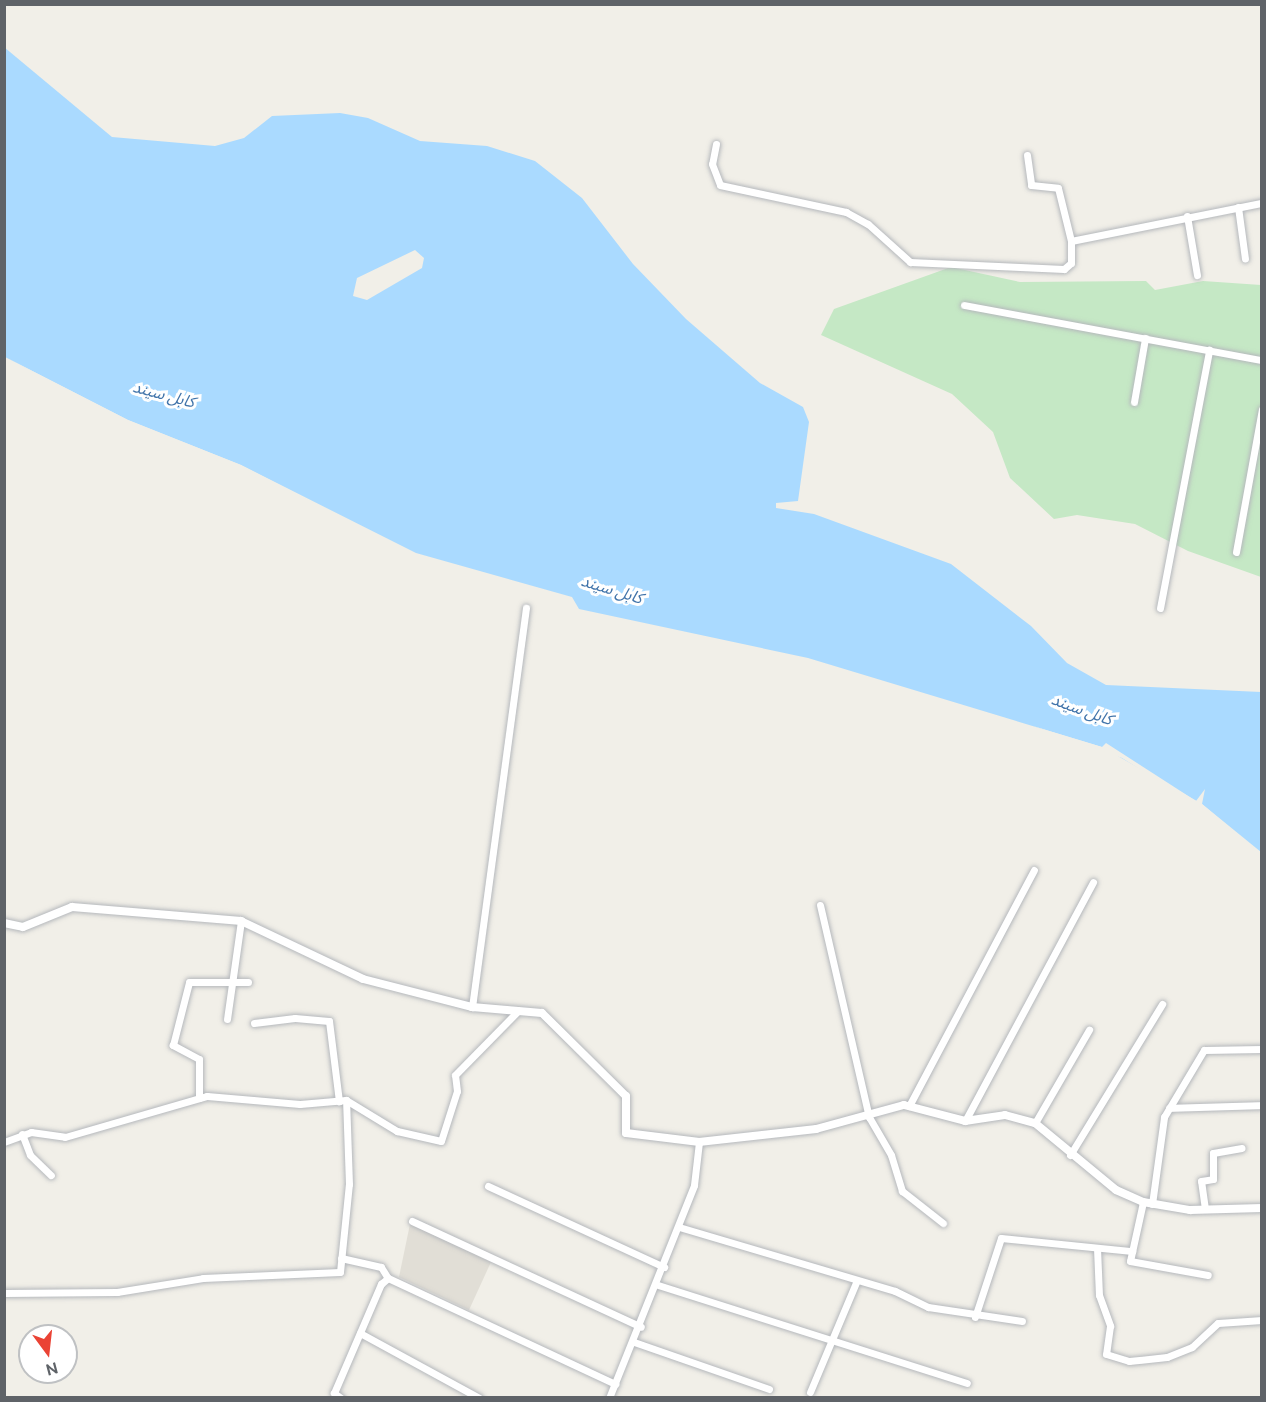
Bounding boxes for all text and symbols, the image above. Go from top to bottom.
water label: کابل سيند [131,377,197,411]
water label: کابل سيند [579,571,645,607]
water label: کابل سيند [1049,689,1115,729]
north arrow [18,1324,78,1384]
text: N [44,1359,60,1380]

